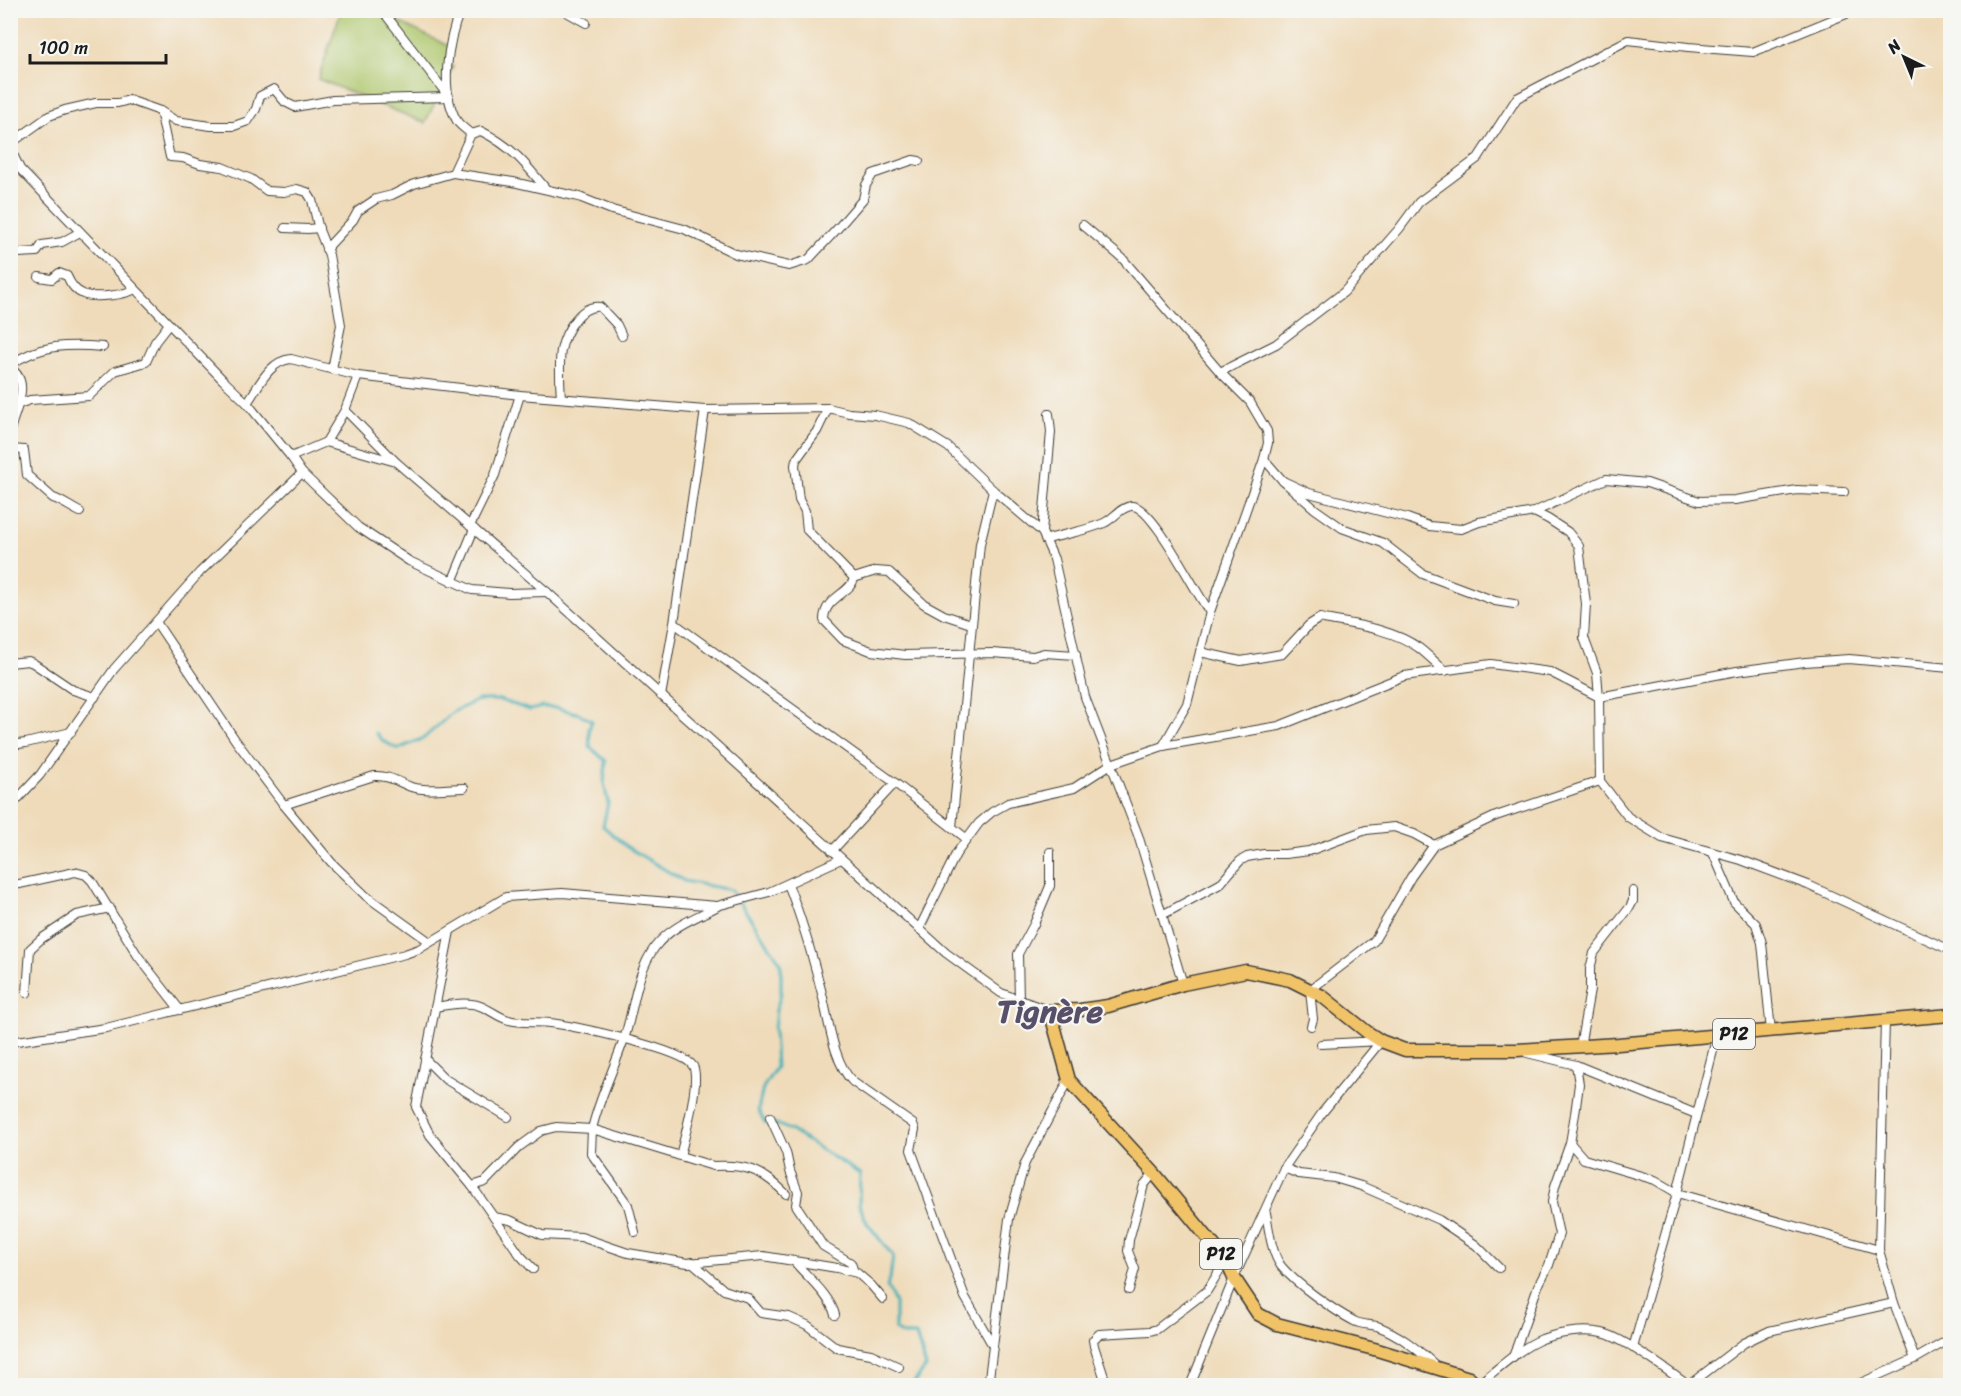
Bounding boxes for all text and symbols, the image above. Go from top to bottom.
scale bar [30,27,166,65]
north arrow [1874,27,1934,87]
text: N [1879,31,1909,61]
text: 100 m [39,32,88,64]
district label: Tignère [997,983,1104,1040]
road number: P12 [1713,1019,1755,1049]
road number: P12 [1200,1239,1242,1269]

